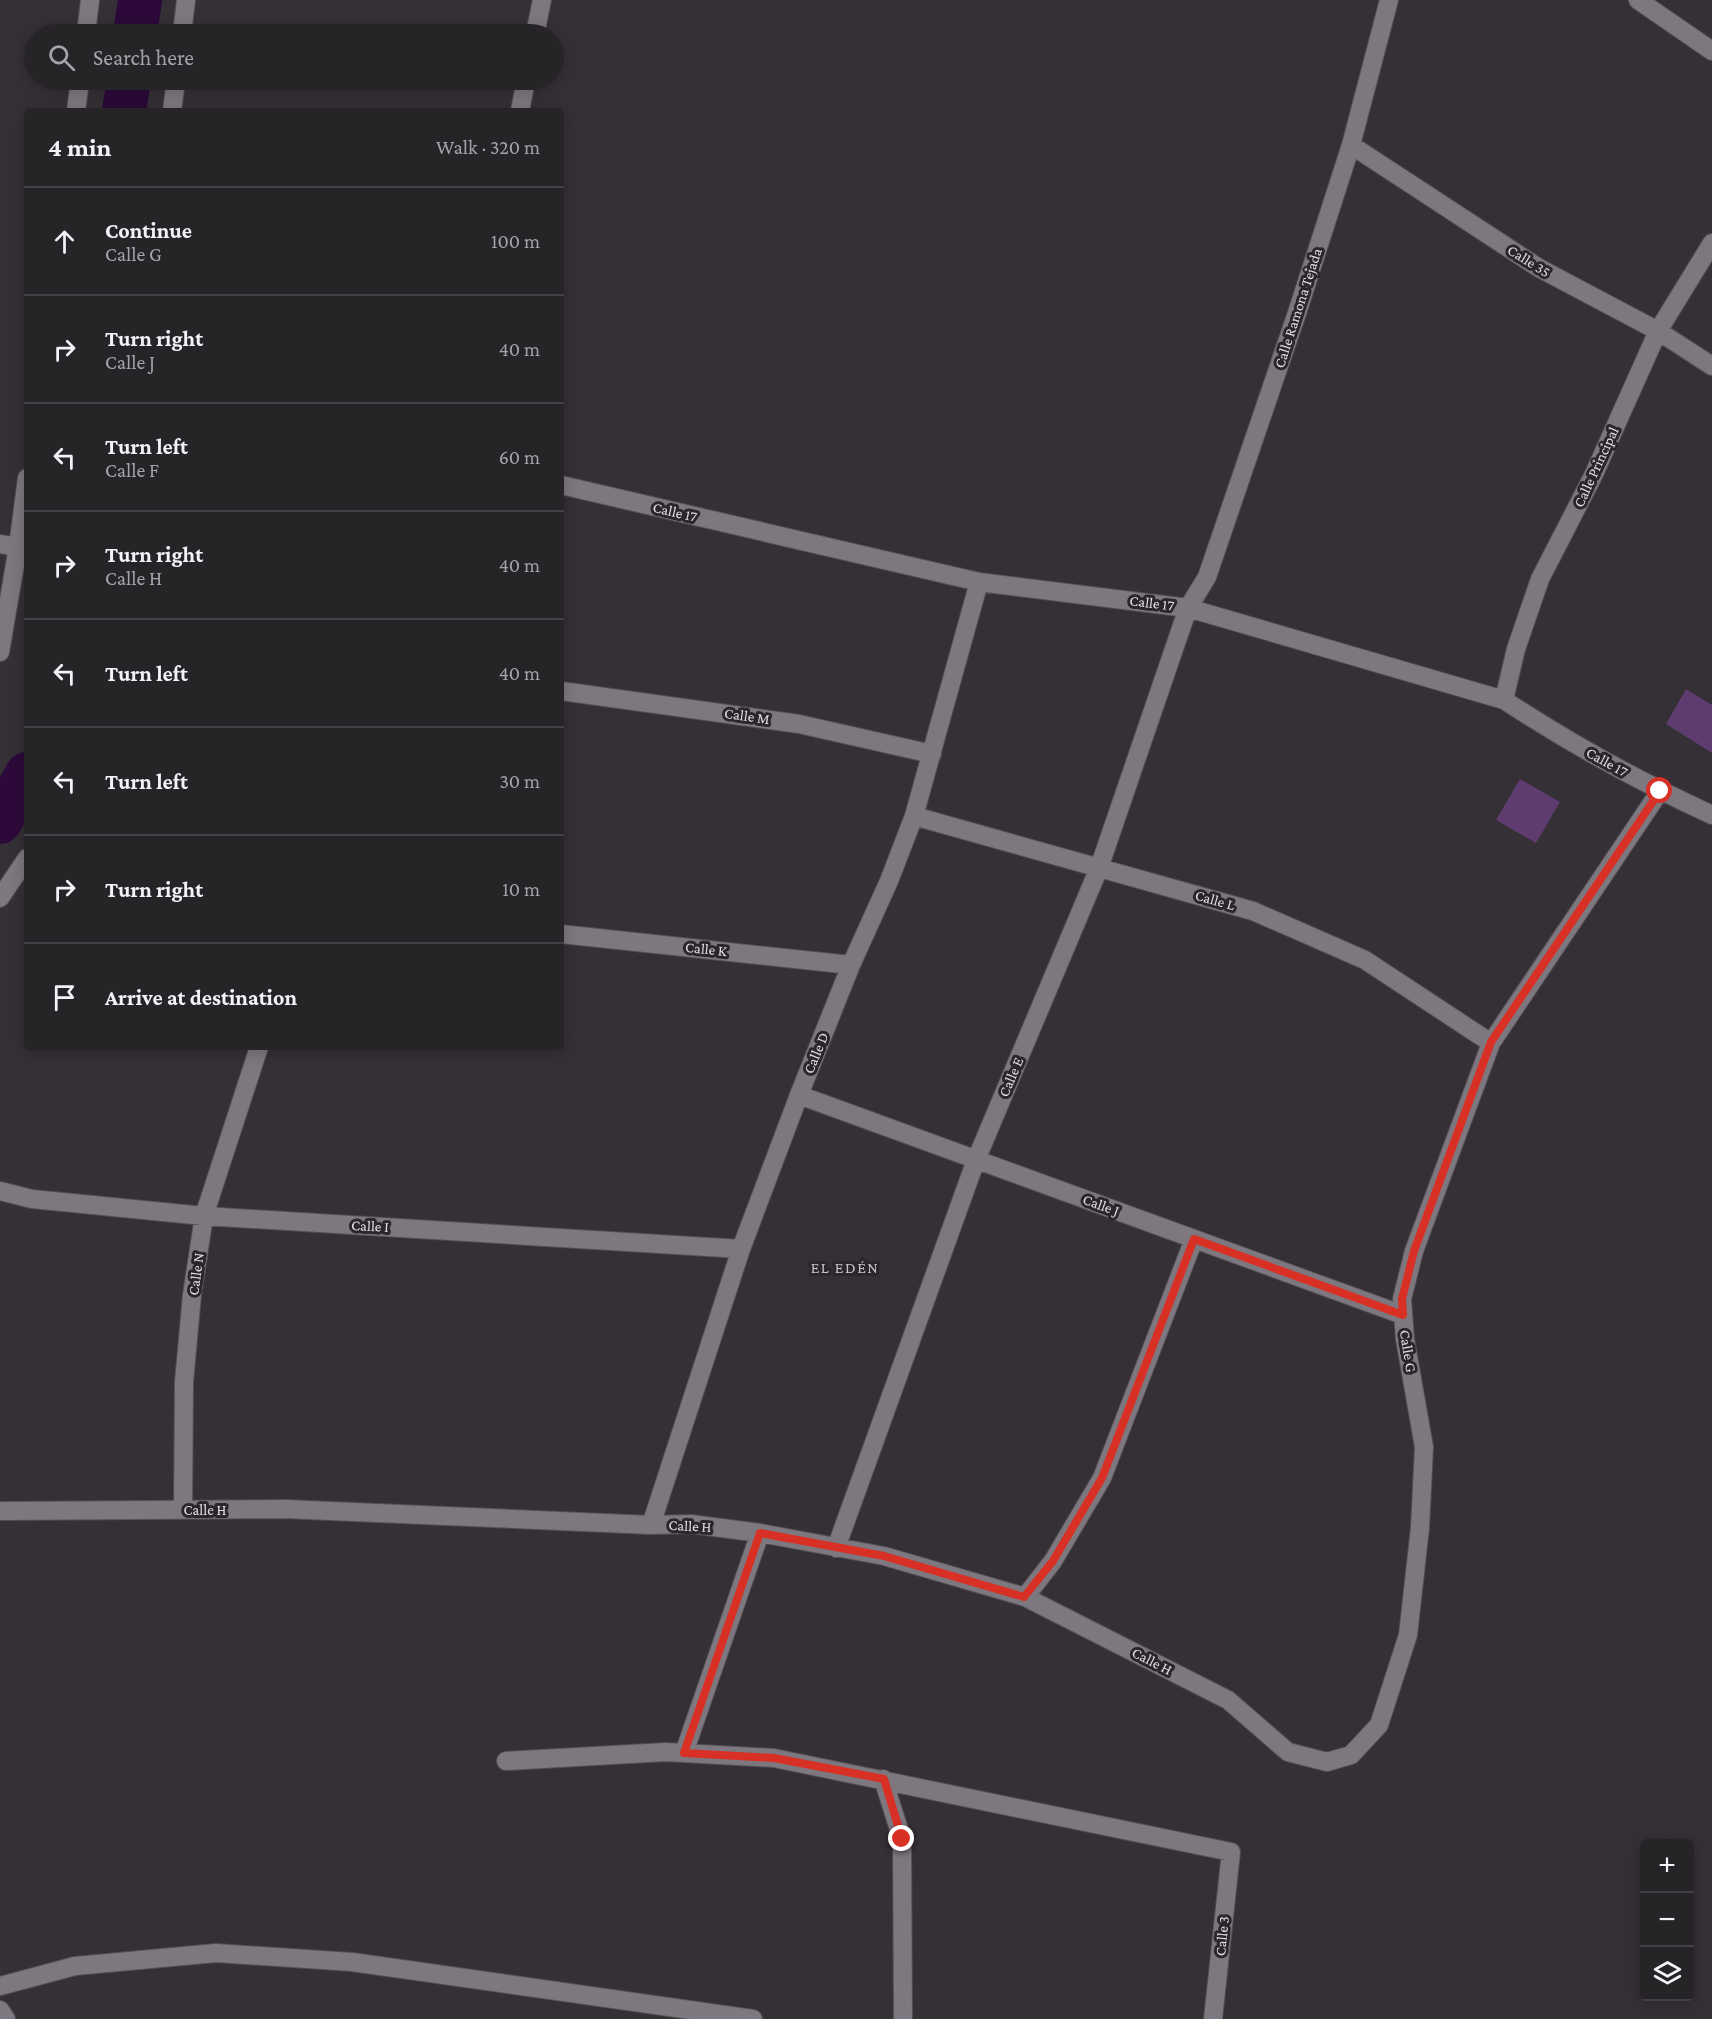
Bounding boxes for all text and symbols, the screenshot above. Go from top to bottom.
search box [24,24,564,90]
icon: search [45,41,78,74]
text: Search here [93,45,194,70]
text: 4 min [48,133,112,162]
text: Walk · 320 m [436,136,540,158]
text: Continue [105,218,192,243]
icon: ahead [48,225,81,258]
text: 100 m [491,230,540,252]
street label: Calle 35 [1505,242,1553,280]
text: Calle G [105,243,162,265]
street label: Calle Ramona Tejada [1271,246,1326,370]
text: Turn right [105,326,203,351]
icon: right [48,333,81,366]
text: 40 m [499,338,540,360]
text: Calle J [105,351,155,373]
street label: Calle Principal [1570,424,1623,510]
text: Turn left [105,434,188,459]
icon: left [48,441,81,474]
text: 60 m [499,446,540,468]
text: Calle F [105,459,159,481]
street label: Calle 17 [651,499,699,525]
text: Turn right [105,542,203,567]
icon: right [48,549,81,582]
text: 40 m [499,554,540,576]
text: Calle H [105,567,162,589]
street label: Calle 17 [1129,592,1175,614]
icon: left [48,657,81,690]
text: Turn left [105,661,188,686]
text: 40 m [499,662,540,684]
street label: Calle M [723,705,771,727]
street label: Calle 17 [1583,744,1631,780]
icon: left [48,765,81,798]
text: Turn left [105,769,188,794]
text: 30 m [499,770,540,792]
route start [1646,777,1672,803]
icon: right [48,873,81,906]
text: Turn right [105,877,203,902]
text: 10 m [502,878,540,900]
street label: Calle L [1193,887,1237,913]
street label: Calle K [684,939,728,959]
icon: arrive [48,981,81,1014]
text: Arrive at destination [105,985,297,1010]
street label: Calle D [801,1030,831,1076]
street label: Calle E [996,1055,1026,1099]
street label: Calle J [1080,1191,1121,1220]
street label: Calle I [351,1217,389,1235]
street label: Calle N [185,1252,207,1296]
district label: EL EDÉN [811,1259,879,1276]
street label: Calle G [1397,1329,1419,1373]
street label: Calle H [184,1502,227,1518]
street label: Calle H [668,1517,712,1535]
street label: Calle H [1129,1644,1175,1678]
route end [888,1825,914,1851]
map controls [1640,1839,1694,2001]
button: + [1640,1839,1694,1893]
button: − [1640,1893,1694,1947]
street label: Calle 3 [1212,1915,1232,1957]
button: layers [1640,1947,1694,2001]

